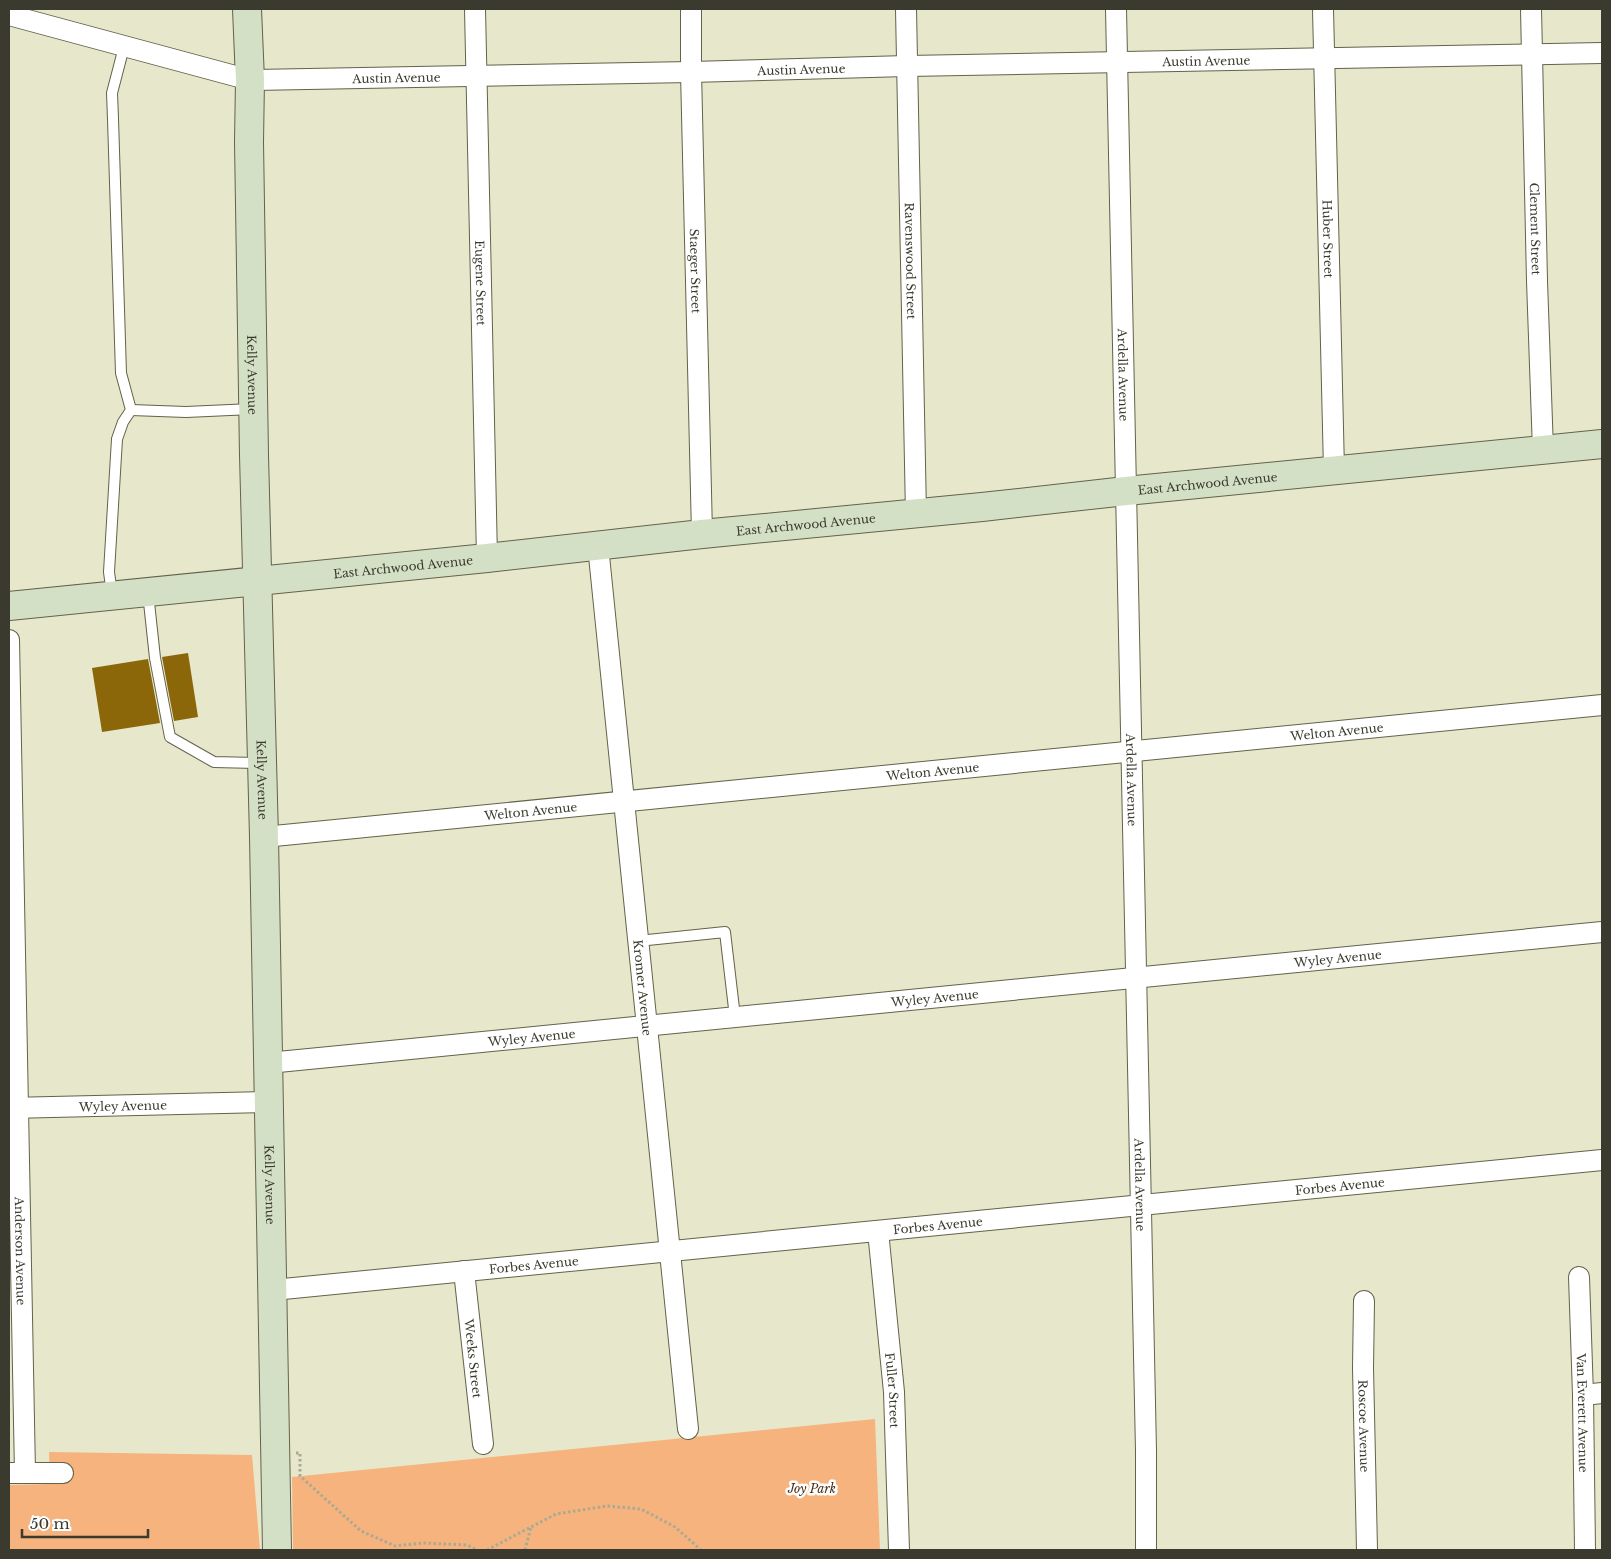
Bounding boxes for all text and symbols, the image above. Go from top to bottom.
street label: Austin Avenue [1161,52,1251,69]
street label: Austin Avenue [756,60,846,78]
street label: Austin Avenue [351,69,441,86]
street label: Clement Street [1527,182,1544,276]
street label: Huber Street [1320,199,1337,279]
street label: Ravenswood Street [902,202,920,320]
street label: Staeger Street [687,228,704,314]
street label: Eugene Street [473,240,489,326]
street label: Ardella Avenue [1115,327,1132,422]
street label: Kelly Avenue [245,335,261,415]
street label: East Archwood Avenue [1137,469,1278,497]
street label: East Archwood Avenue [735,510,876,538]
street label: East Archwood Avenue [332,552,474,581]
street label: Welton Avenue [1289,719,1384,743]
street label: Ardella Avenue [1124,732,1141,827]
street label: Kelly Avenue [254,740,271,820]
street label: Welton Avenue [885,759,980,783]
street label: Welton Avenue [482,799,578,823]
street label: Kromer Avenue [631,939,655,1037]
street label: Wyley Avenue [1292,946,1382,970]
street label: Wyley Avenue [889,986,979,1009]
street label: Wyley Avenue [486,1025,576,1049]
street label: Wyley Avenue [78,1097,167,1114]
street label: Ardella Avenue [1132,1137,1149,1231]
street label: Kelly Avenue [262,1145,279,1225]
street label: Forbes Avenue [1294,1174,1386,1197]
street label: Anderson Avenue [12,1195,29,1305]
street label: Forbes Avenue [892,1213,983,1237]
street label: Forbes Avenue [488,1253,579,1276]
street label: Weeks Street [462,1317,485,1399]
street label: Fuller Street [883,1352,903,1429]
street label: Van Everett Avenue [1574,1352,1592,1473]
street label: Roscoe Avenue [1356,1380,1373,1473]
park label: Joy Park [787,1481,836,1496]
scale bar [22,1506,149,1538]
text: 50 m [30,1514,70,1533]

